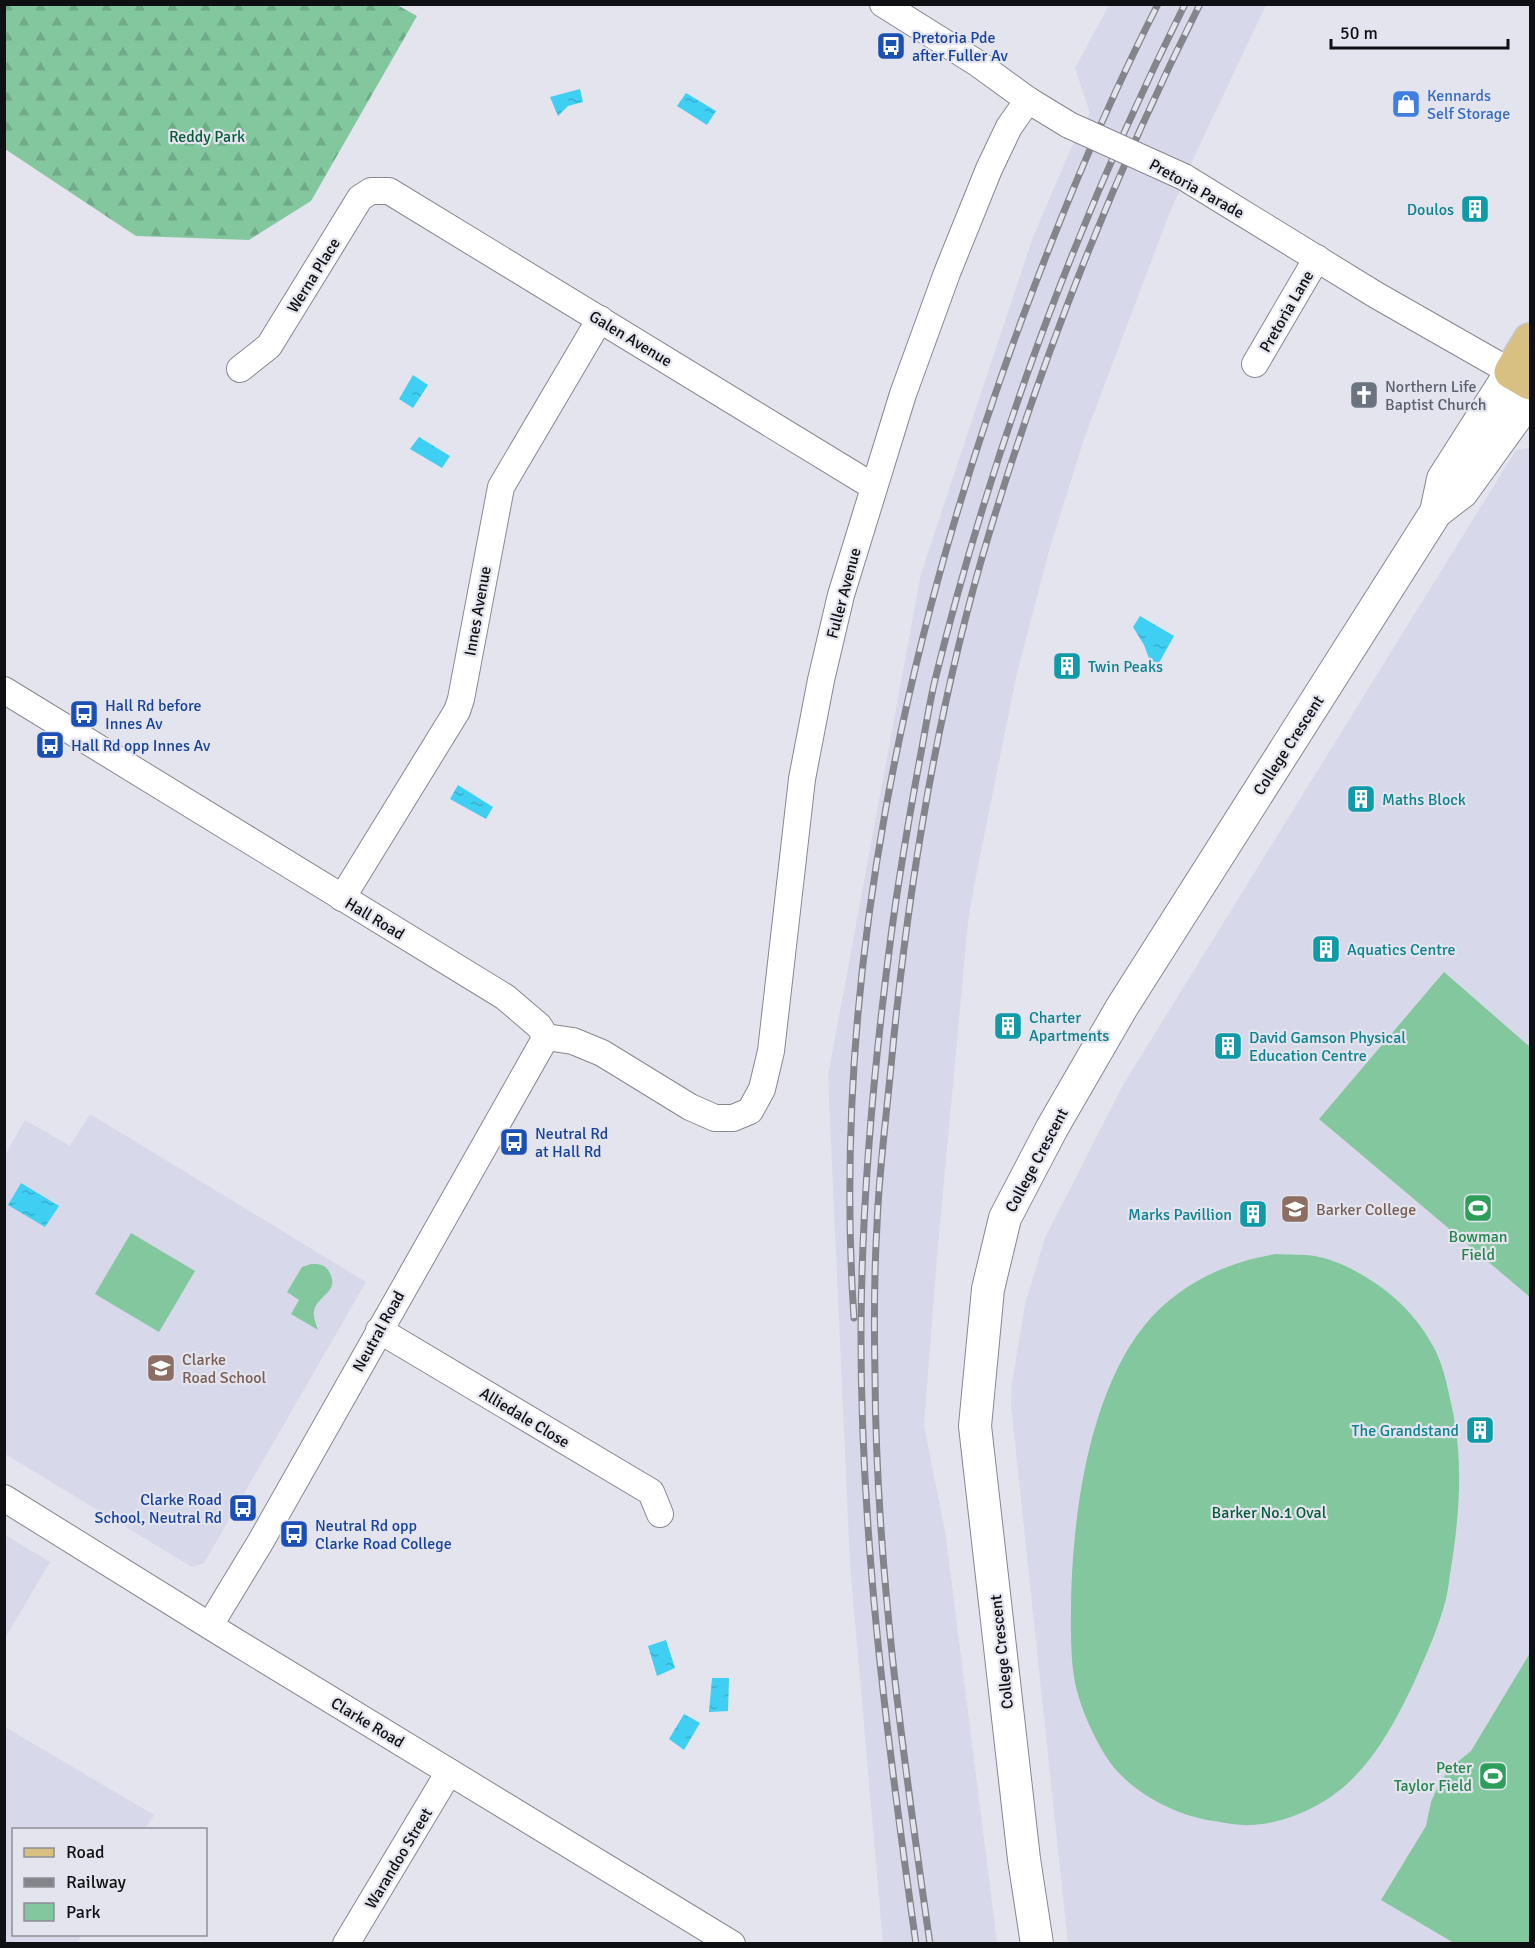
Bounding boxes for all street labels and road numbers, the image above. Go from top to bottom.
street label: Pretoria Parade [1146,155,1247,223]
street label: Werna Place [283,234,345,317]
street label: Pretoria Lane [1255,267,1318,356]
street label: Galen Avenue [585,306,676,371]
street label: Fuller Avenue [822,546,866,641]
street label: Innes Avenue [460,565,496,658]
street label: College Crescent [1249,692,1329,799]
street label: Hall Road [341,893,408,944]
street label: College Crescent [1001,1105,1073,1216]
street label: Neutral Road [348,1287,409,1376]
street label: Alliedale Close [476,1383,573,1453]
street label: College Crescent [986,1593,1018,1710]
street label: Clarke Road [327,1693,408,1753]
street label: Warandoo Street [361,1804,437,1913]

